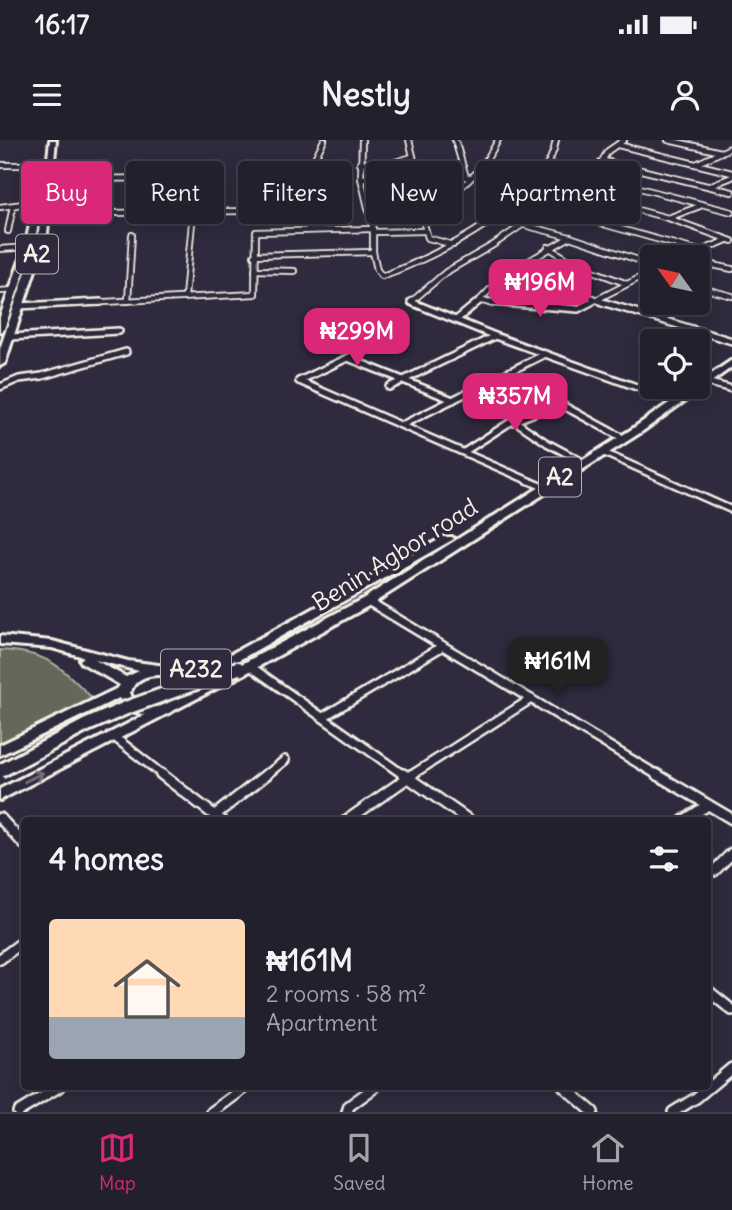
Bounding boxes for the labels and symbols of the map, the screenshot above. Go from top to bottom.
road number: A2 [16,234,58,274]
north arrow [640,245,710,315]
pin: ₦196M [491,260,589,319]
pin: ₦299M [308,308,406,368]
pin: ₦357M [466,373,564,433]
road number: A2 [539,458,581,496]
street label: Benin Agbor road [306,491,483,617]
pin: ₦161M [509,638,607,698]
road number: A232 [161,649,231,688]
one-way arrow [23,770,44,784]

